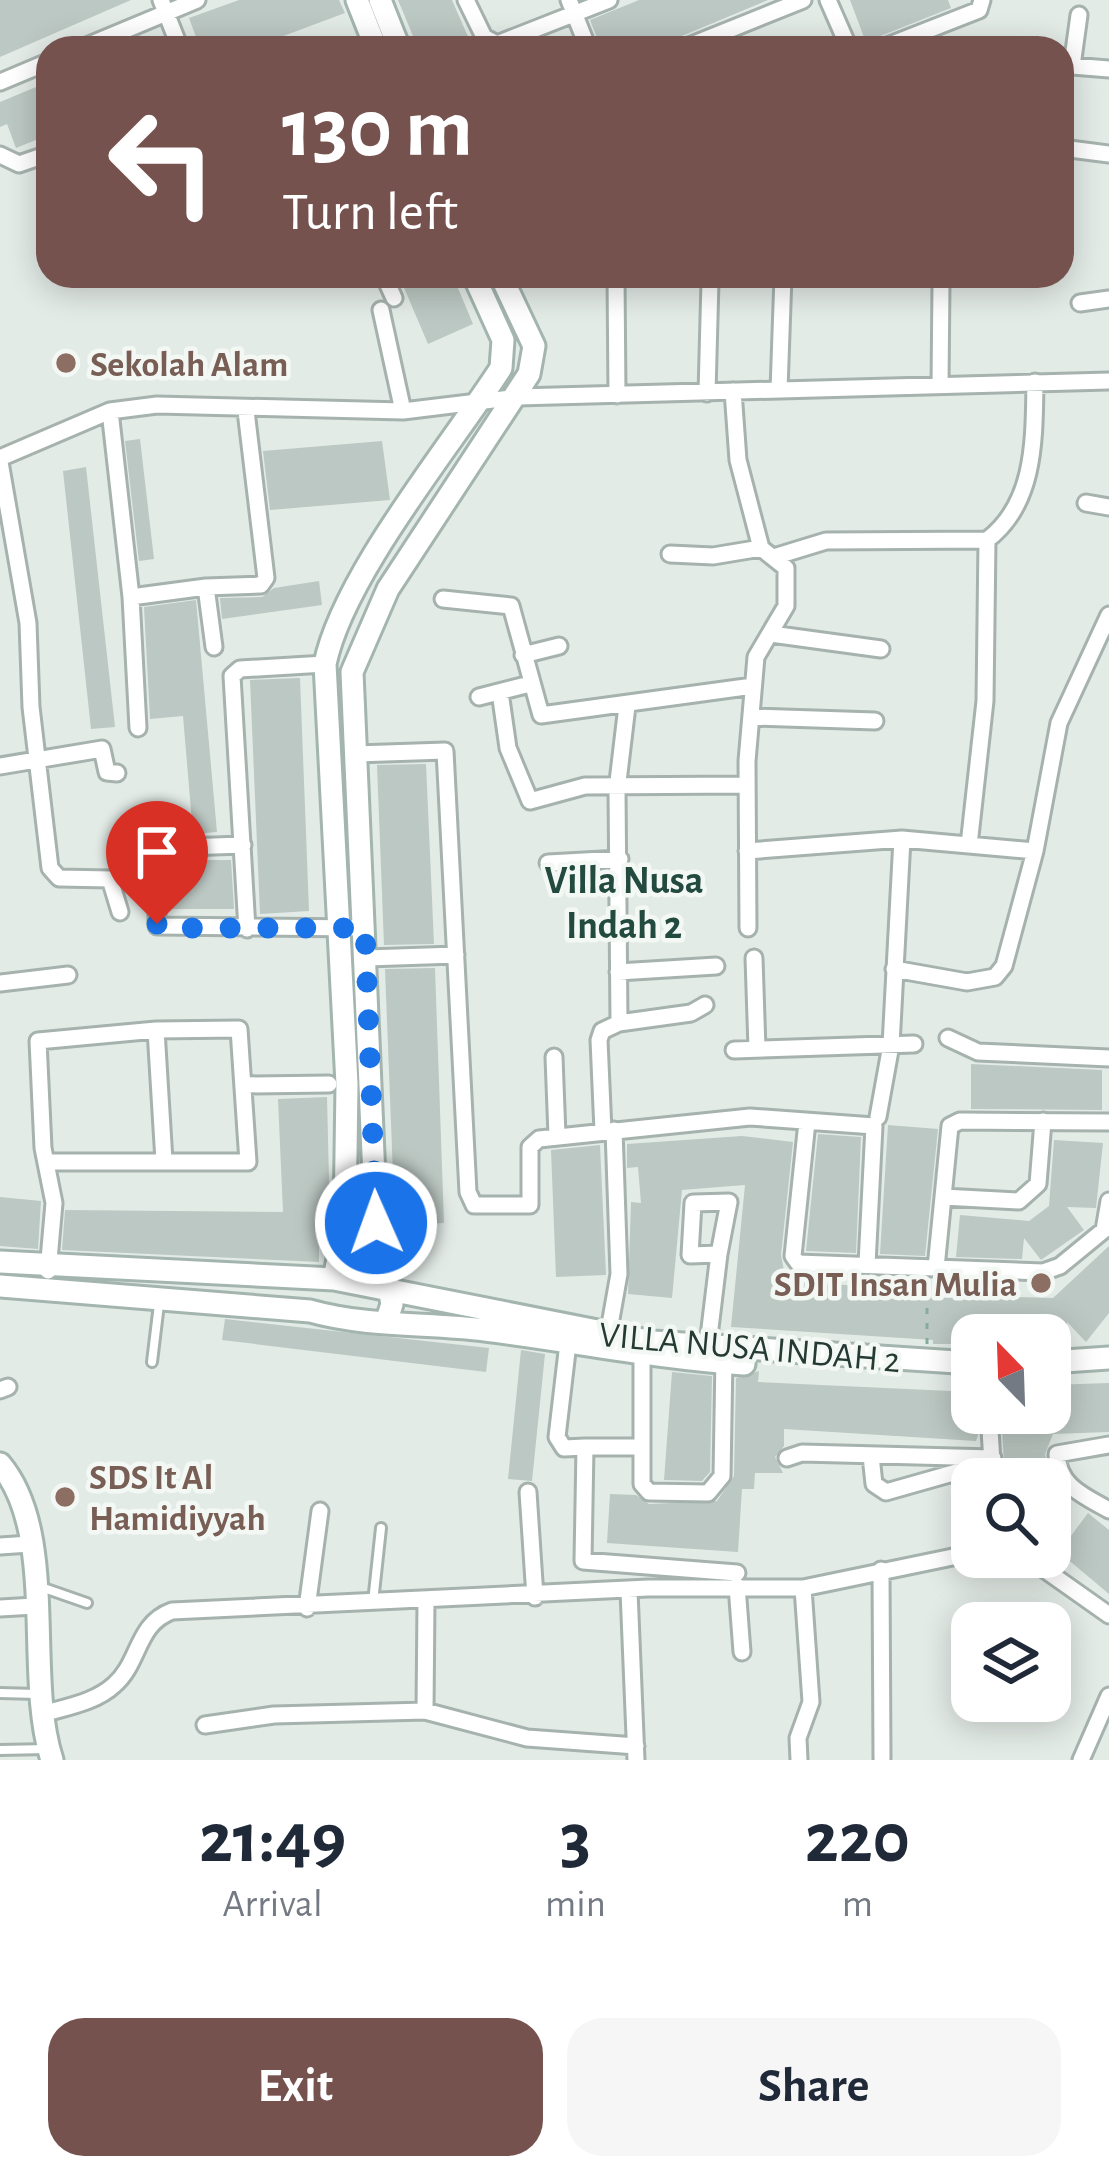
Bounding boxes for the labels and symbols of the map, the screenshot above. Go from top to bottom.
place label: Sekolah Alam [90,347,288,383]
marker: Sekolah Alam [53,350,79,376]
pin [106,801,208,924]
district label: Villa Nusa Indah 2 [544,862,704,946]
position arrow [313,1160,439,1286]
place label: SDIT Insan Mulia [774,1267,1017,1303]
marker: SDIT Insan Mulia [1028,1270,1054,1296]
north arrow [951,1314,1071,1434]
street label: VILLA NUSA INDAH 2 [598,1317,902,1379]
place label: SDS It Al Hamidiyyah [89,1460,266,1537]
marker: SDS It Al Hamidiyyah [52,1484,78,1510]

